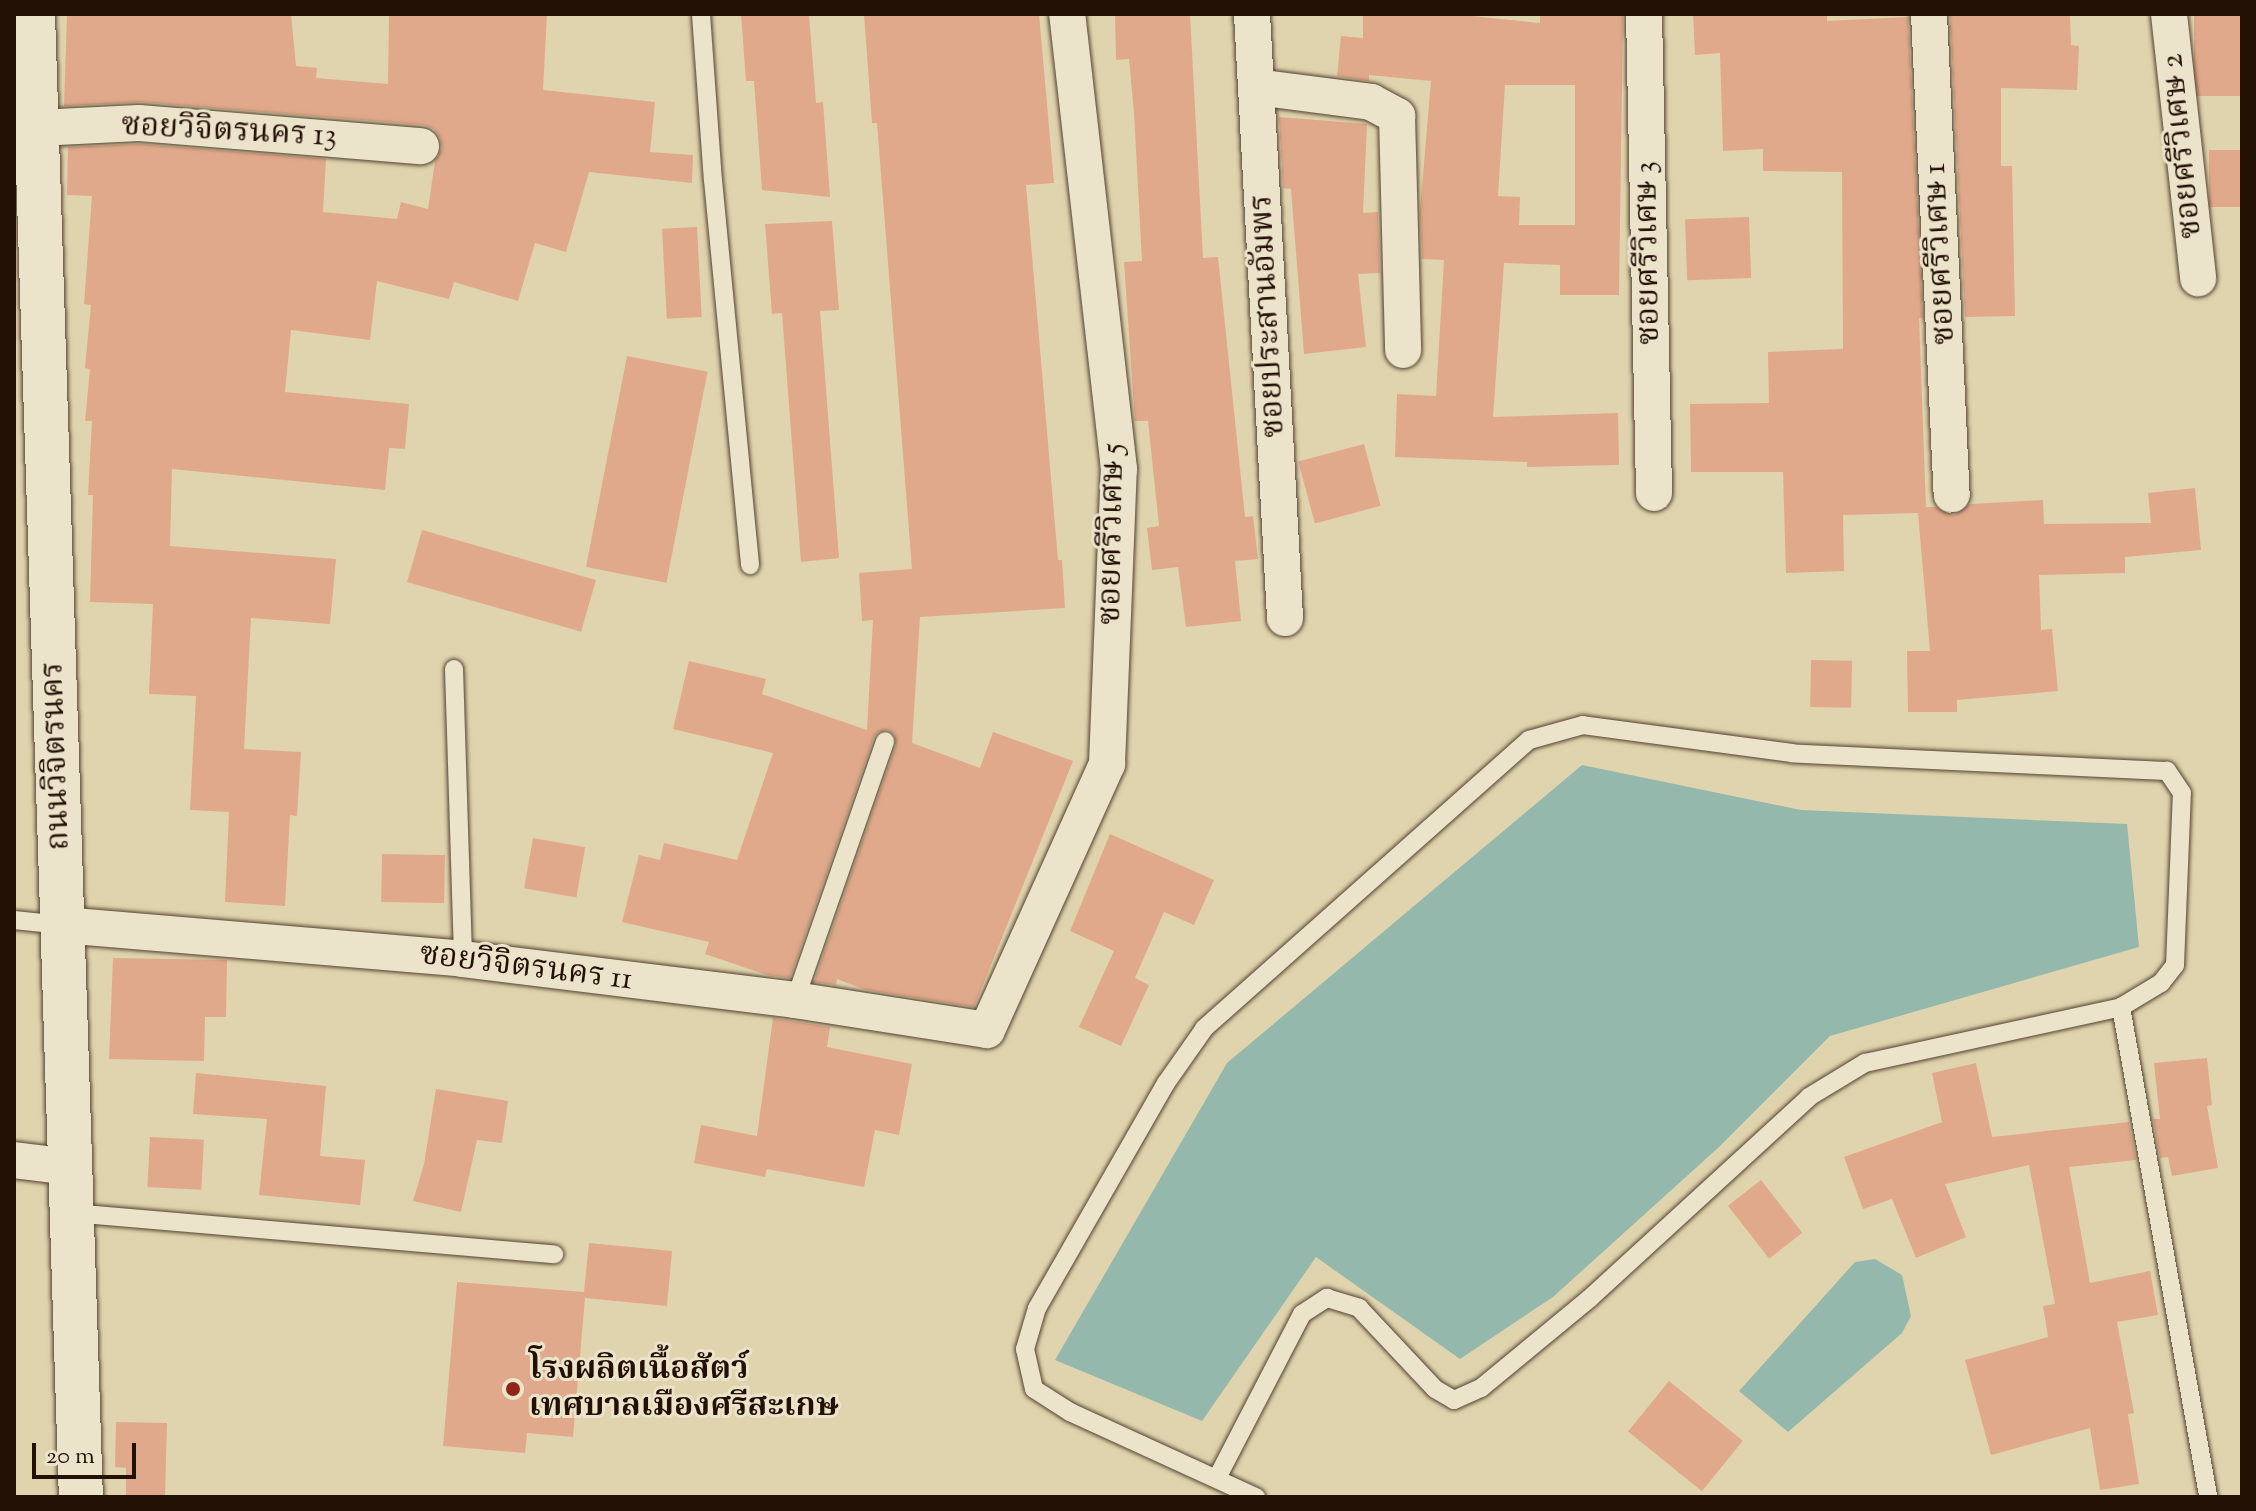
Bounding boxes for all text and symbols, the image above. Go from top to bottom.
street label: ซอยศรีวิเศษ 2 [2154,51,2212,241]
street label: ซอยวิจิตรนคร 13 [120,107,338,157]
street label: ซอยศรีวิเศษ 3 [1628,161,1670,345]
street label: ซอยศรีวิเศษ 1 [1917,162,1965,346]
street label: ซอยประสานอัมพร [1243,193,1295,439]
street label: ซอยศรีวิเศษ 5 [1092,443,1134,625]
street label: ถนนวิจิตรนคร [35,661,79,851]
street label: ซอยวิจิตรนคร 11 [417,936,635,1000]
place label: โรงผลิตเนื้อสัตว์ เทศบาลเมืองศรีสะเกษ [529,1352,839,1427]
marker: โรงผลิตเนื้อสัตว์ เทศบาลเมืองศรีสะเกษ [504,1380,522,1398]
scale bar [36,1427,140,1477]
text: 20 m [46,1440,95,1474]

